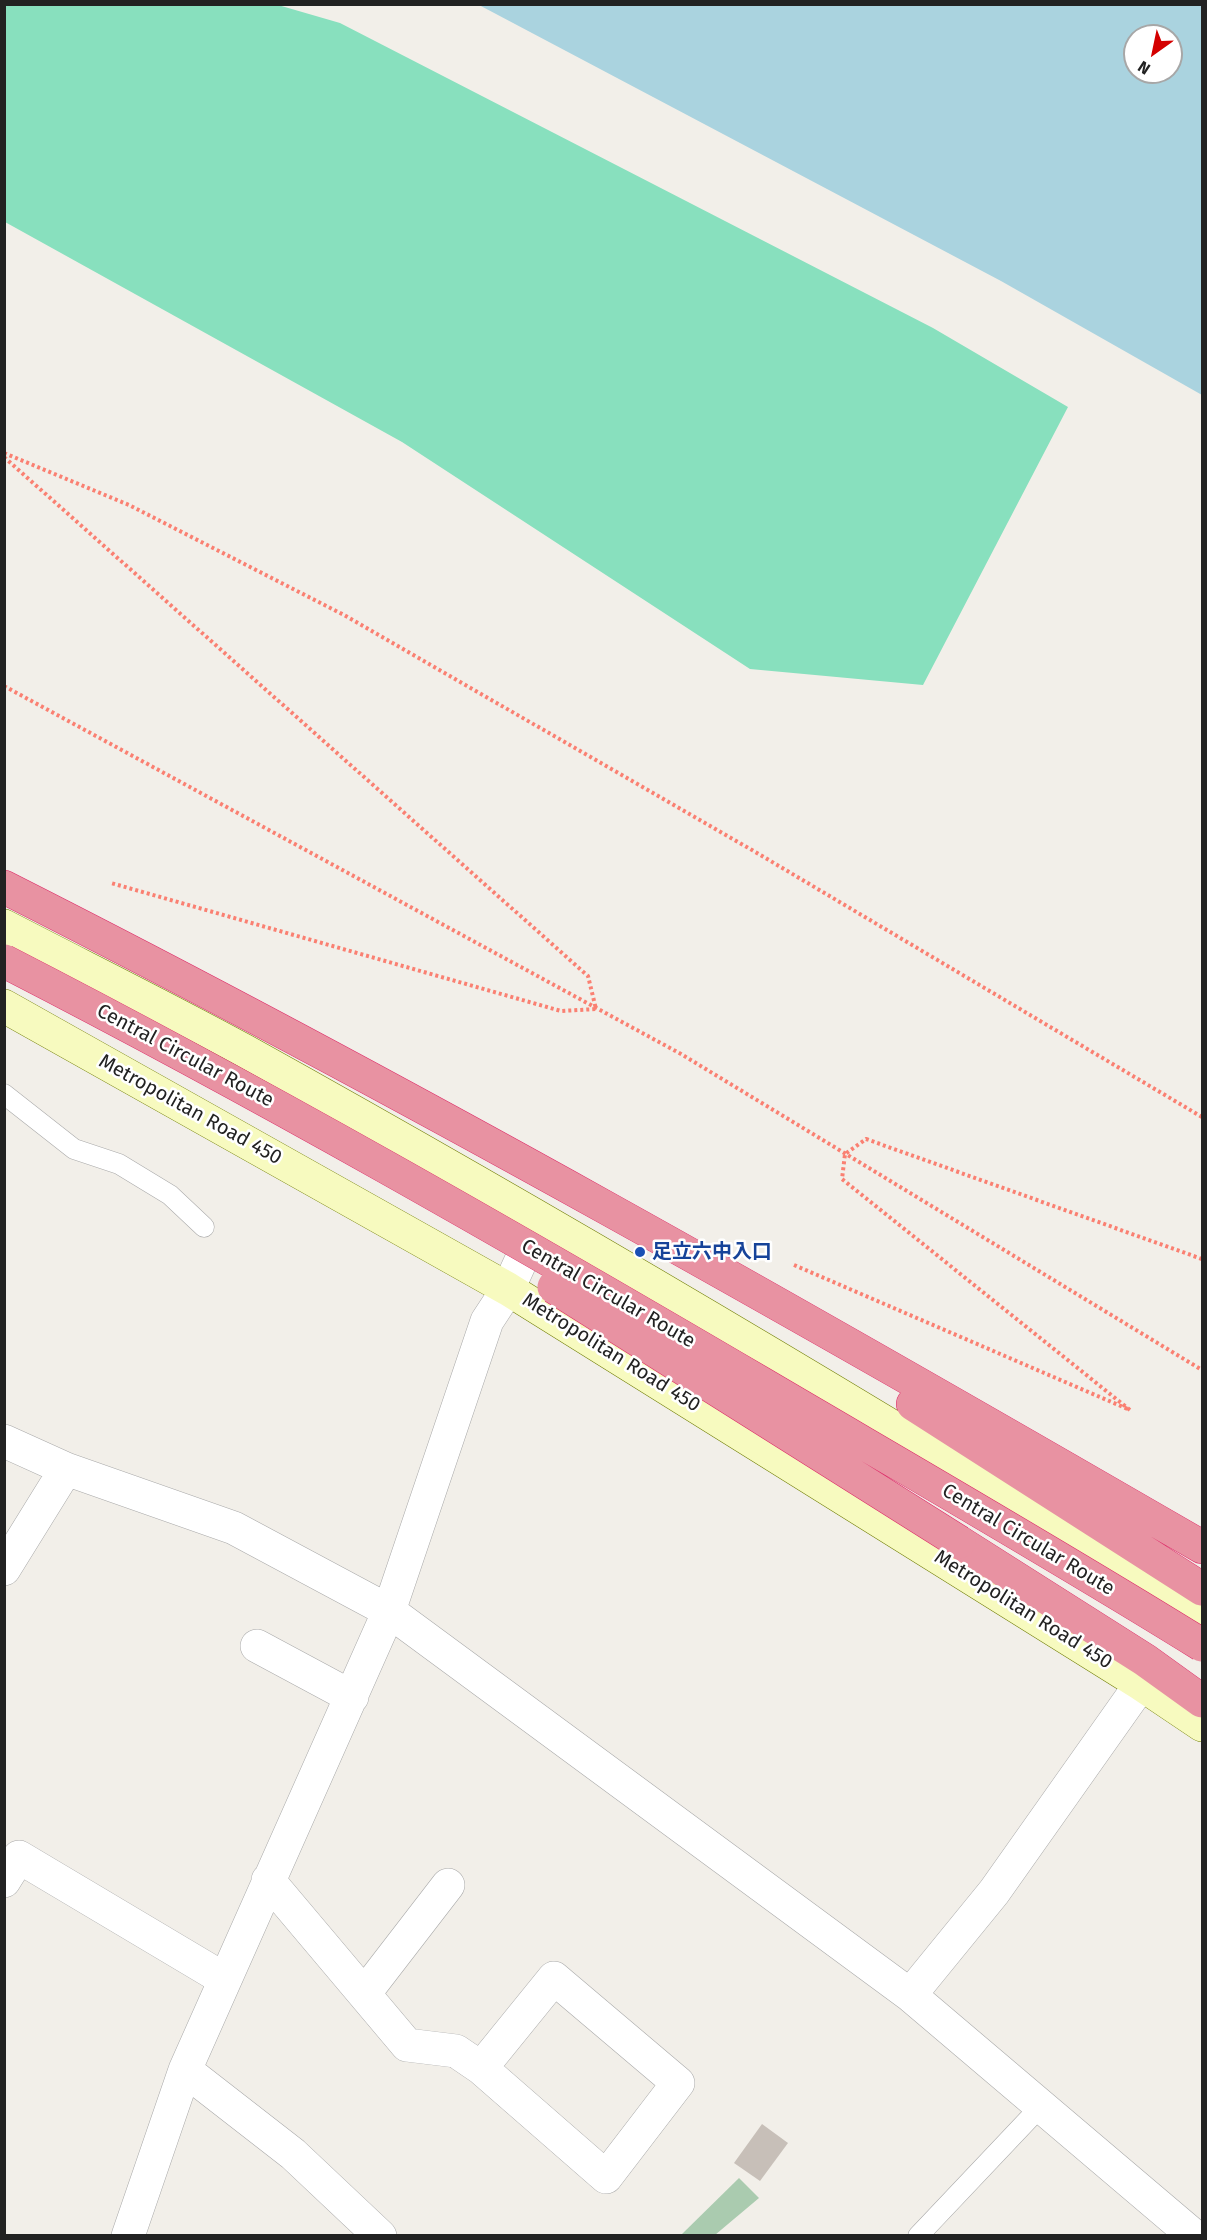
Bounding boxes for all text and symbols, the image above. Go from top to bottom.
north arrow [1123,24,1183,84]
text: N [1134,57,1154,79]
street label: Central Circular Route [92,999,278,1113]
street label: Metropolitan Road 450 [94,1050,286,1170]
street label: Central Circular Route [517,1234,699,1354]
place label: 足立六中入口 [652,1240,772,1264]
marker: 足立六中入口 [633,1245,647,1259]
street label: Metropolitan Road 450 [517,1288,705,1418]
street label: Central Circular Route [937,1479,1119,1601]
street label: Metropolitan Road 450 [929,1545,1117,1675]

